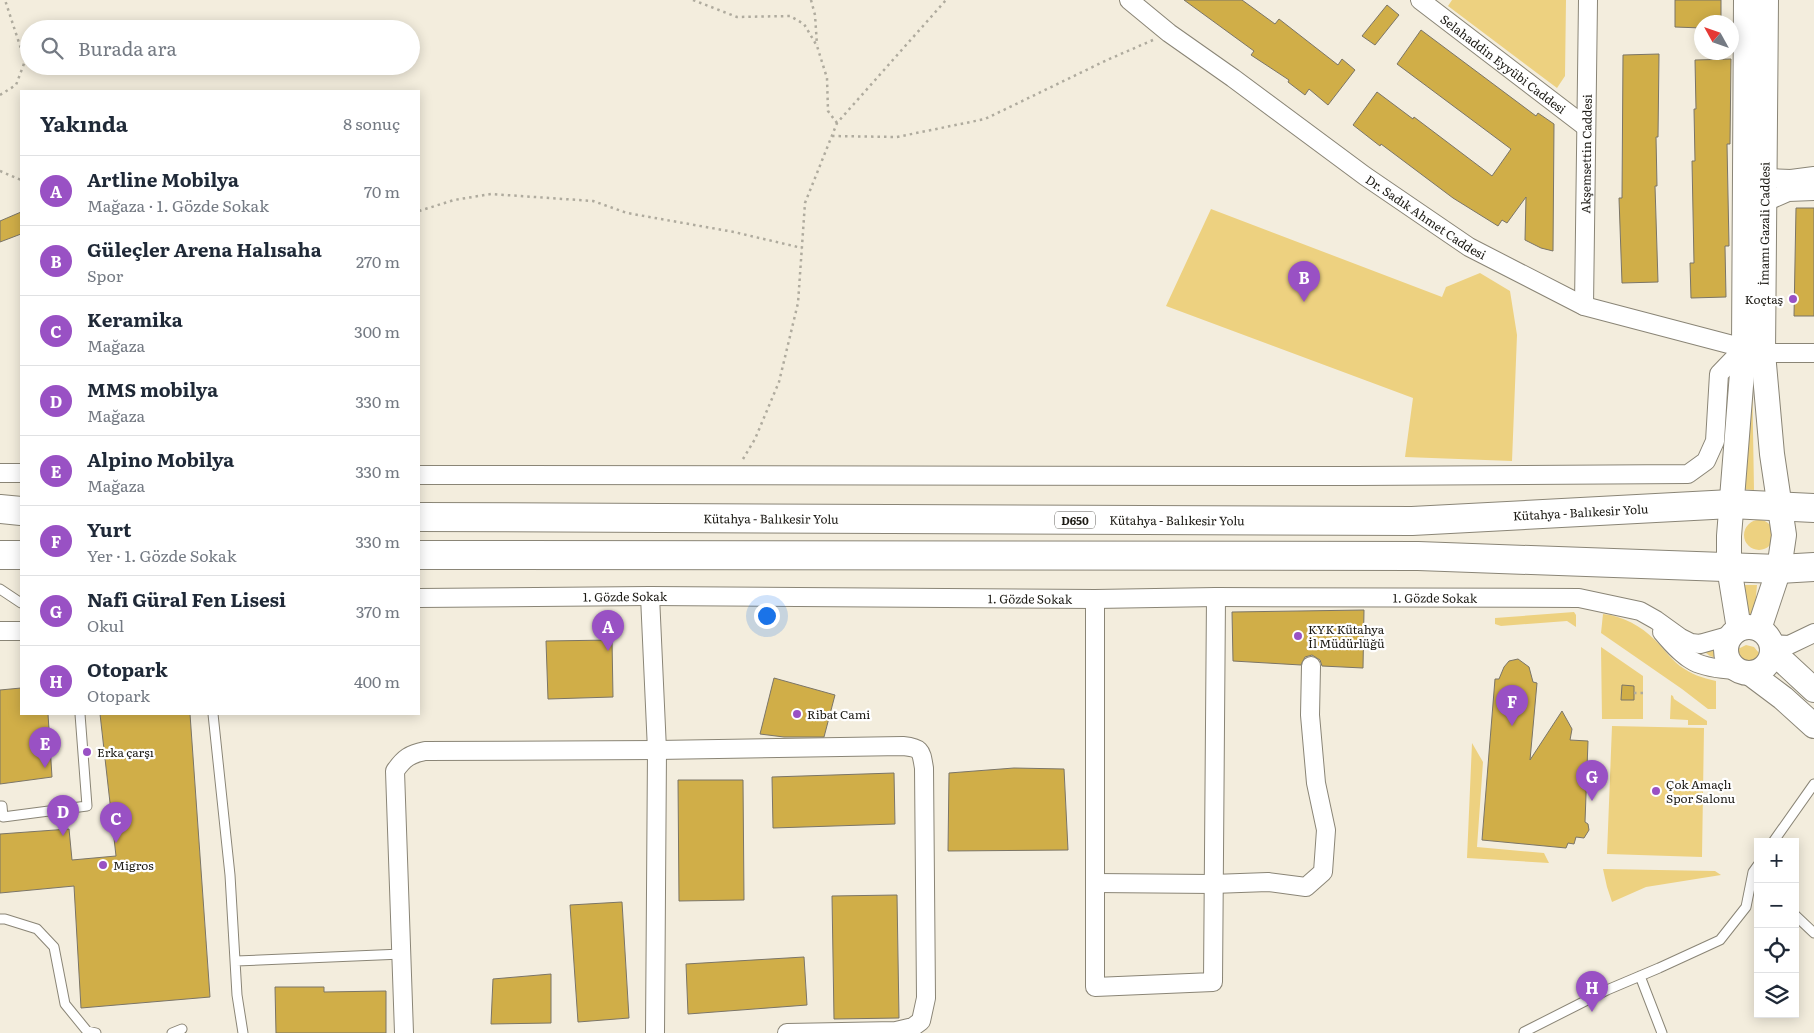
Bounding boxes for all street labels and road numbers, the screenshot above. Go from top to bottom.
street label: Selahaddin Eyyübi Caddesi [1437,10,1570,118]
street label: Akşemsettin Caddesi [1576,94,1596,214]
street label: İmamı Gazali Caddesi [1755,162,1774,286]
street label: Dr. Sadık Ahmet Caddesi [1362,170,1489,263]
street label: Kütahya - Balıkesir Yolu [1513,499,1649,525]
street label: Kütahya - Balıkesir Yolu [703,509,839,528]
street label: Kütahya - Balıkesir Yolu [1109,511,1245,529]
road number: D650 [1055,512,1095,528]
street label: 1. Gözde Sokak [583,587,668,606]
street label: 1. Gözde Sokak [1393,588,1478,607]
street label: 1. Gözde Sokak [988,589,1073,608]

